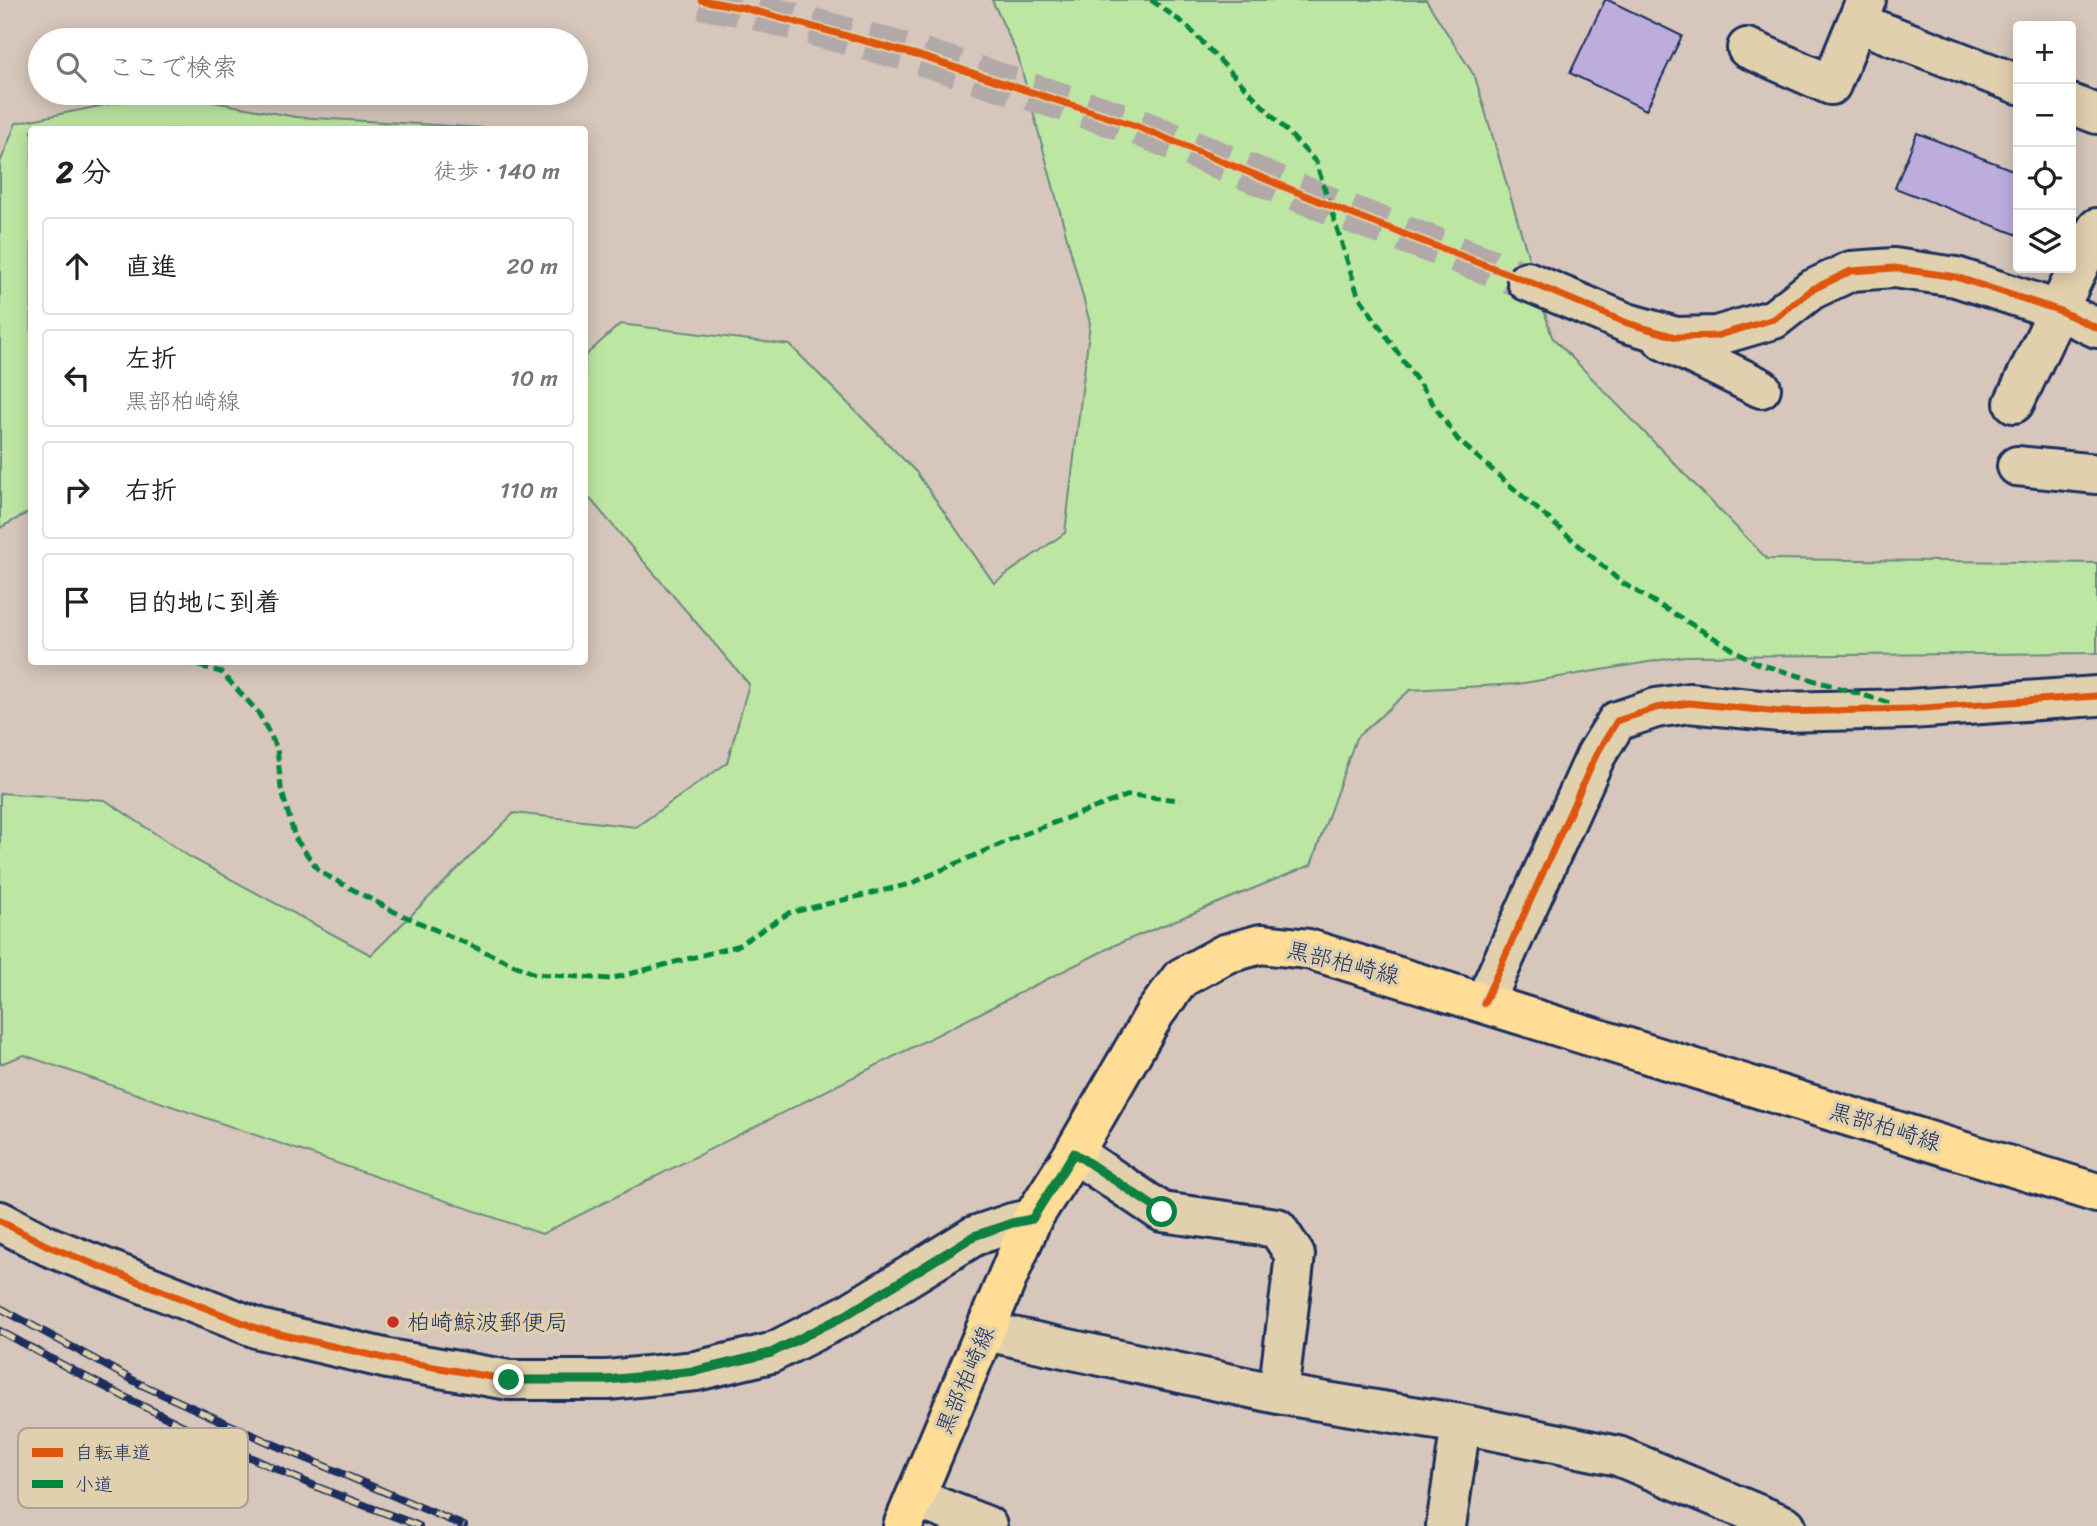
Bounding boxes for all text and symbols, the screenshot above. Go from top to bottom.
map controls [2013,21,2076,273]
button: + [2013,21,2076,84]
search box [28,28,588,105]
text: ここで検索 [108,44,238,90]
icon: search [52,48,90,86]
button: − [2013,84,2076,147]
text: 2 分 [56,145,111,199]
button: locate [2013,147,2076,210]
text: 徒歩 · 140 m [433,151,560,192]
button: layers [2013,210,2076,273]
text: 直進 [125,243,177,289]
text: 20 m [507,246,558,287]
icon: ahead [58,247,96,285]
text: 左折 [125,335,177,381]
text: 10 m [510,358,558,399]
icon: left [58,359,96,397]
text: 黒部柏崎線 [125,381,240,422]
text: 右折 [125,467,177,513]
text: 110 m [500,470,558,511]
icon: right [58,471,96,509]
text: 目的地に到着 [125,579,281,625]
icon: arrive [58,583,96,621]
street label: 黒部柏崎線 [1282,929,1404,997]
street label: 黒部柏崎線 [1824,1091,1946,1163]
route start [1146,1196,1177,1227]
place label: 柏崎鯨波郵便局 [407,1302,568,1343]
marker: 柏崎鯨波郵便局 [385,1314,401,1330]
street label: 黒部柏崎線 [924,1319,1006,1441]
route end [493,1364,524,1395]
legend [18,1428,248,1508]
text: 自転車道 [75,1436,151,1469]
text: 小道 [75,1468,113,1501]

